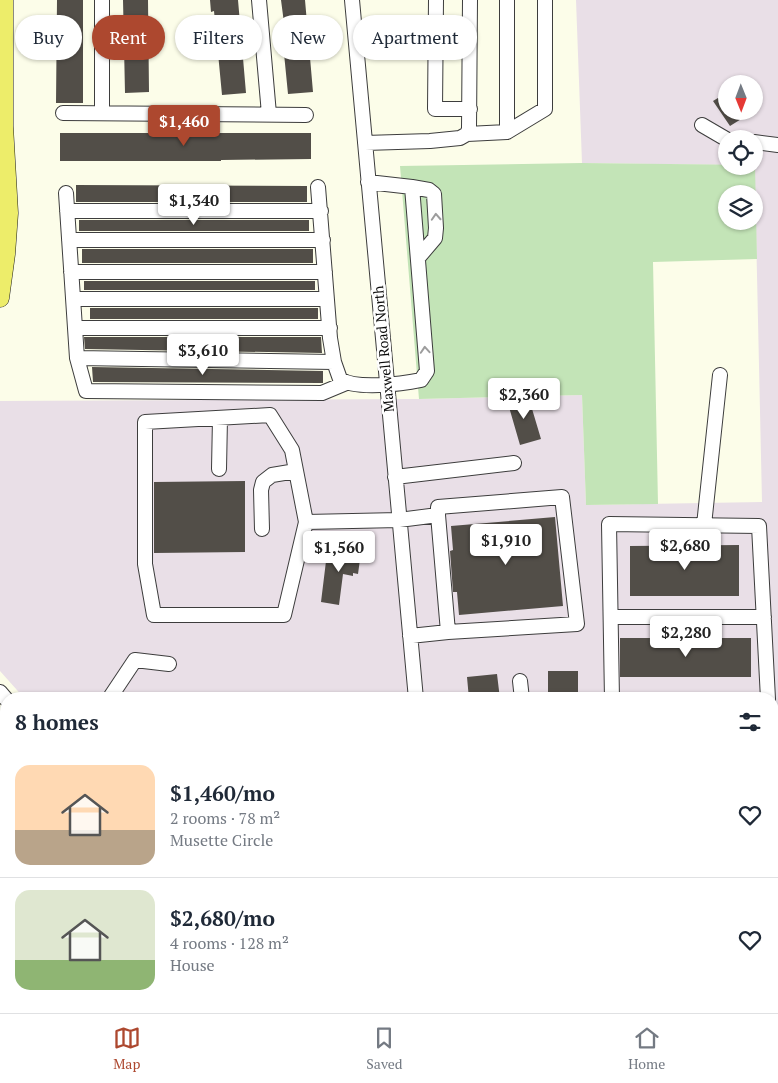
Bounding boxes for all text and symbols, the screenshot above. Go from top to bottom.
chip: Buy [15,15,82,60]
chip: Rent [92,15,165,60]
chip: Filters [175,15,262,60]
chip: New [272,15,343,60]
chip: Apartment [353,15,477,60]
north arrow [718,75,762,120]
map controls [718,75,763,230]
pin: $1,460 [143,104,225,147]
text: $1,460 [159,110,209,132]
button: locate [718,130,763,175]
pin: $1,340 [153,184,235,226]
button: layers [718,185,763,230]
text: $1,340 [169,189,219,211]
one-way arrow [430,213,441,221]
street label: Maxwell Road North [368,285,398,413]
pin: $3,610 [162,334,244,376]
text: $3,610 [178,339,228,361]
one-way arrow [420,346,431,354]
pin: $2,360 [483,378,565,420]
text: $2,360 [499,383,549,405]
pin: $1,910 [465,524,547,566]
pin: $2,680 [644,528,726,571]
text: $1,910 [481,529,531,551]
pin: $1,560 [298,530,380,573]
text: $2,680 [660,534,710,556]
text: $1,560 [314,536,364,558]
pin: $2,280 [645,616,727,658]
text: $2,280 [661,621,711,643]
text: 8 homes [15,708,99,736]
icon: filters [736,708,764,736]
text: $1,460/mo [170,779,275,807]
icon: home [55,785,115,845]
icon: heart [736,801,764,829]
text: 2 rooms · 78 m² [170,807,280,829]
text: Musette Circle [170,829,273,851]
text: $2,680/mo [170,904,275,932]
icon: home [55,910,115,970]
icon: heart [736,926,764,954]
text: 4 rooms · 128 m² [170,932,289,954]
text: House [170,954,215,976]
tab: Map [113,1024,141,1073]
tab: Saved [366,1024,403,1073]
tab: Home [628,1024,665,1073]

